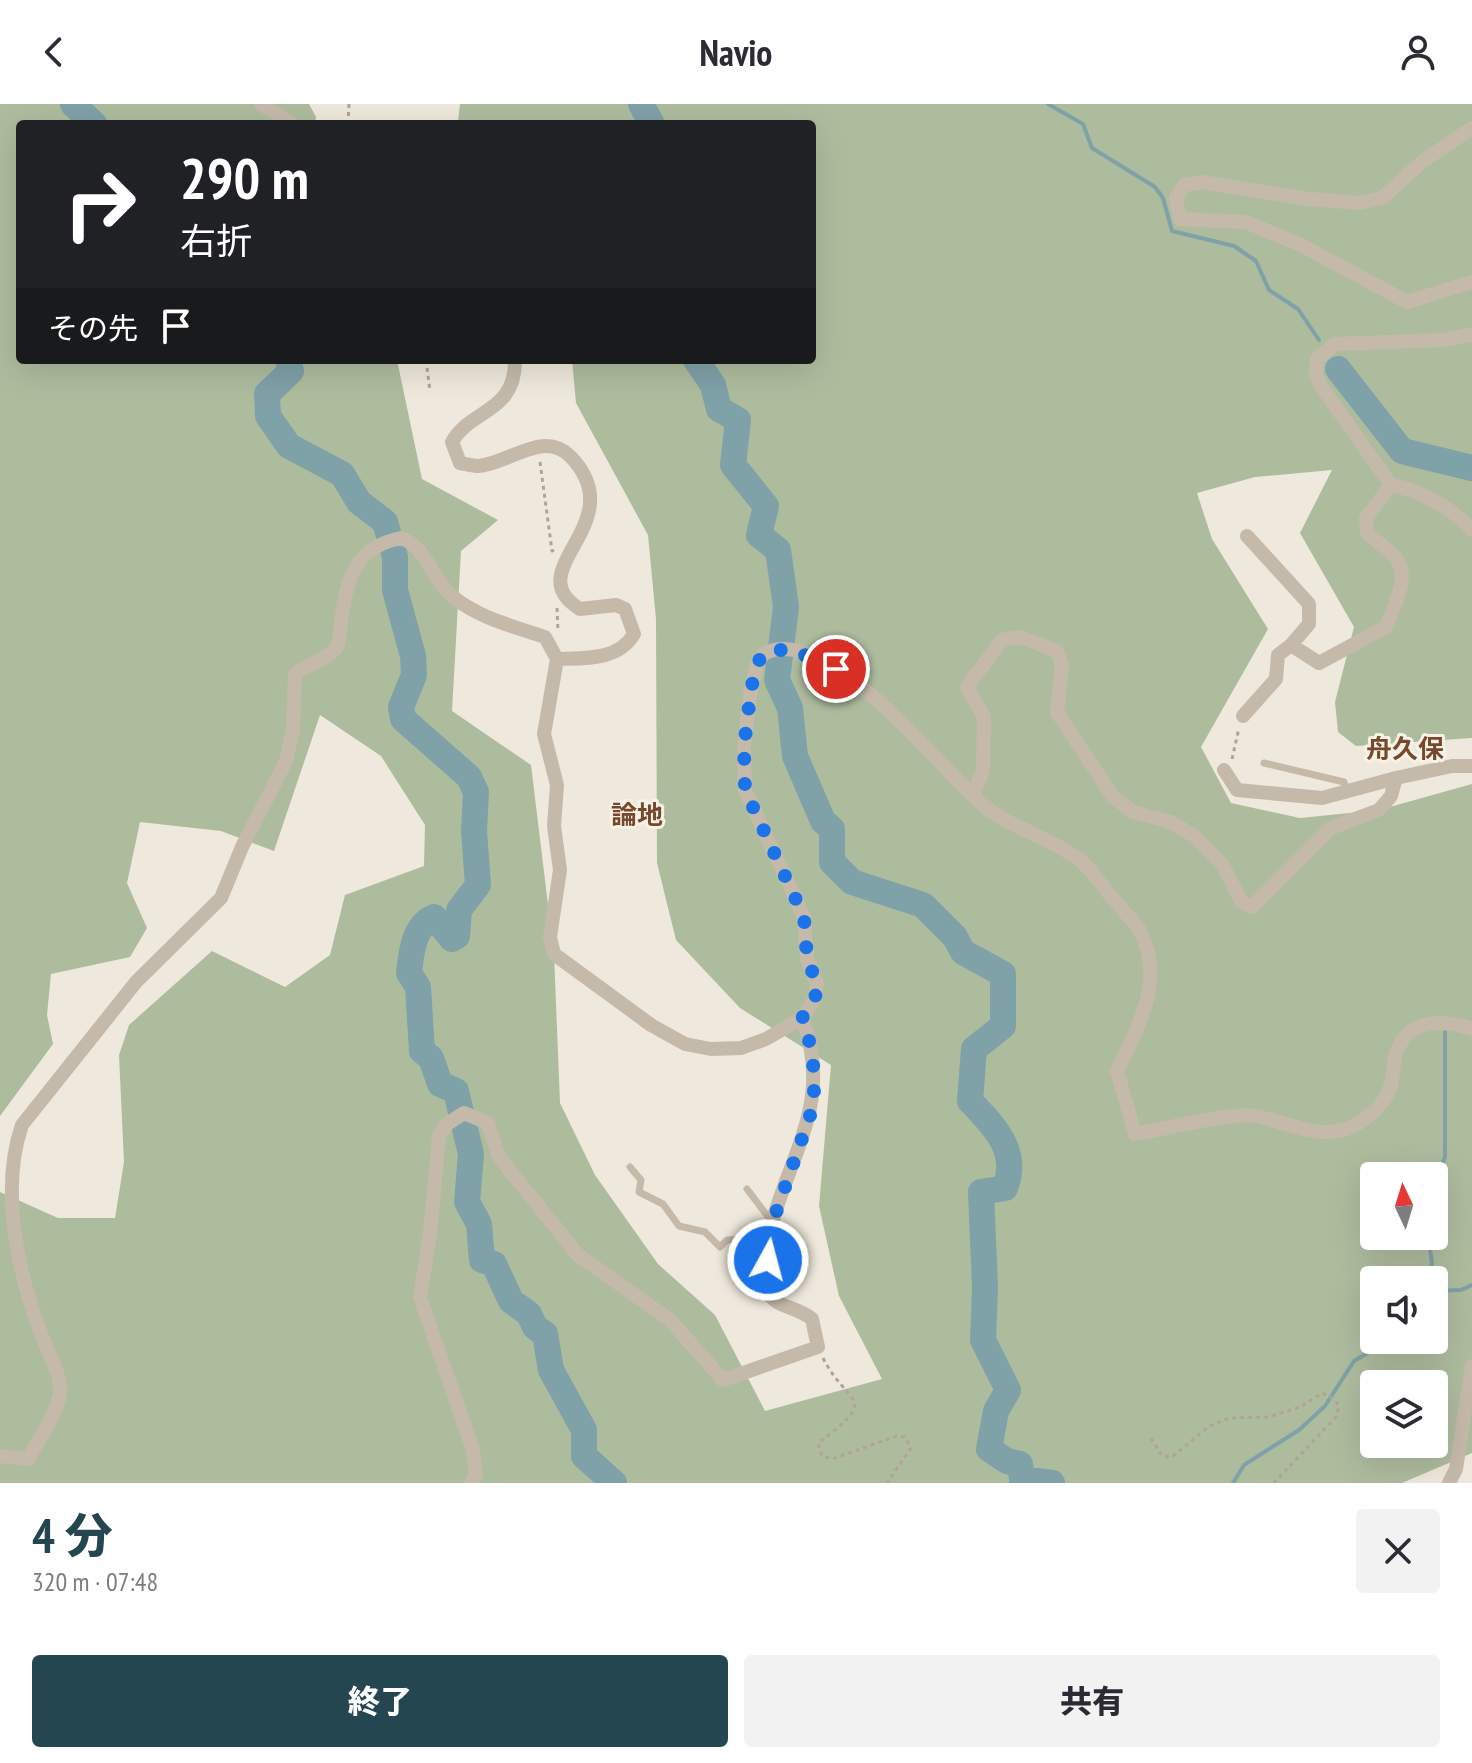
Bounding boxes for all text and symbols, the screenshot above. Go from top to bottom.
text: Navio [700,29,772,76]
icon: back [32,30,76,74]
icon: person [1396,30,1440,74]
text: 290 m [180,142,309,214]
icon: right [48,152,152,256]
text: 右折 [180,217,252,264]
icon: arrive [154,304,198,348]
text: その先 [48,308,138,347]
pin [802,635,870,703]
icon: arrive [814,647,858,691]
district label: 舟久保 [1366,732,1444,765]
district label: 論地 [611,798,663,831]
north arrow [1360,1162,1448,1250]
map controls [1360,1162,1448,1458]
position arrow [726,1218,810,1302]
button: sound [1360,1266,1448,1354]
button: layers [1360,1370,1448,1458]
text: 4 分 [32,1504,113,1566]
button: close [1356,1509,1440,1593]
text: 320 m · 07:48 [32,1565,158,1598]
button: 終了 [32,1655,728,1747]
button: 共有 [744,1655,1440,1747]

